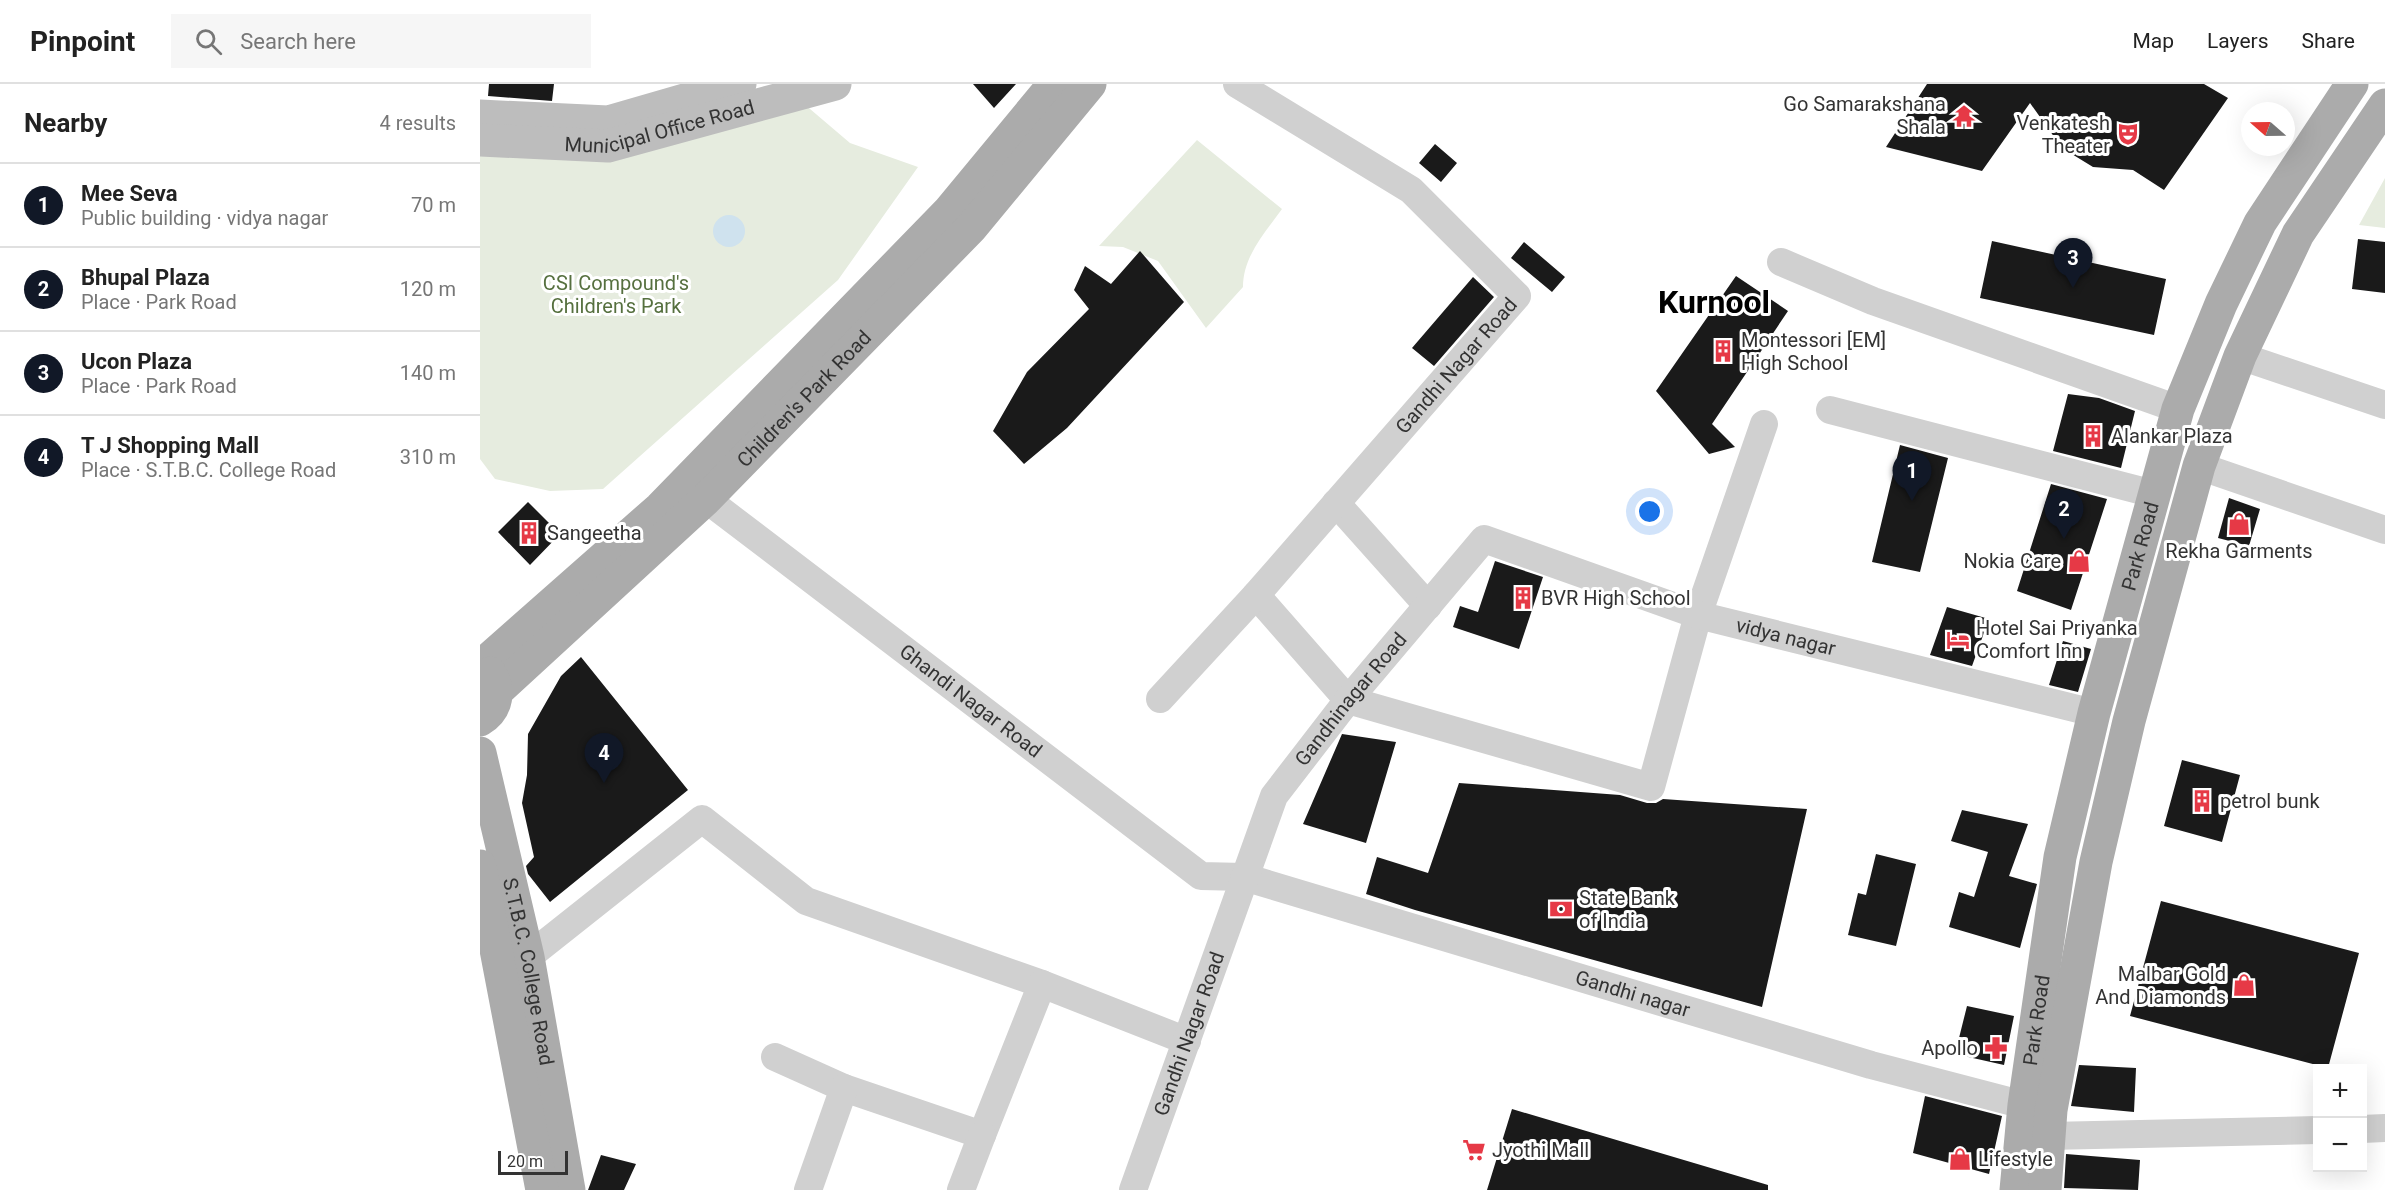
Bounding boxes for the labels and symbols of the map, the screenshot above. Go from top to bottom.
place label: Go Samarakshana Shala [1783,92,1946,139]
street label: Municipal Office Road [564,95,757,158]
north arrow [2241,102,2295,156]
temple icon: Go Samarakshana Shala [1951,103,1977,129]
place label: Venkatesh Theater [2017,111,2110,158]
theatre icon: Venkatesh Theater [2115,121,2141,147]
pin: 3 [2054,238,2092,288]
park label: CSI Compound's Children's Park [543,271,689,318]
district label: Kurnool [1658,283,1770,321]
street label: Gandhi Nagar Road [1390,293,1522,439]
street label: Children's Park Road [732,325,876,472]
place label: Montessori [EM] High School [1741,328,1886,375]
building icon: Montessori [EM] High School [1710,338,1736,364]
building icon: Alankar Plaza [2080,423,2106,449]
place label: Alankar Plaza [2111,424,2233,448]
pin: 1 [1892,452,1932,501]
pin: 2 [2044,490,2084,539]
your location [1635,497,1664,526]
street label: Park Road [2116,499,2164,593]
shop icon: Rekha Garments [2226,511,2252,537]
building icon: Sangeetha [516,520,542,546]
place label: Sangeetha [547,521,642,545]
place label: Rekha Garments [2165,539,2313,563]
shop icon: Nokia Care [2066,548,2092,574]
place label: Nokia Care [1963,549,2061,573]
building icon: BVR High School [1510,585,1536,611]
place label: BVR High School [1541,586,1691,610]
street label: vidya nagar [1733,613,1838,661]
place label: Hotel Sai Priyanka Comfort Inn [1976,616,2138,663]
hotel icon: Hotel Sai Priyanka Comfort Inn [1945,627,1971,653]
street label: Gandhinagar Road [1290,628,1412,771]
street label: Ghandi Nagar Road [895,639,1047,763]
pin: 4 [584,734,624,783]
building icon: petrol bunk [2189,788,2215,814]
place label: petrol bunk [2220,789,2320,813]
street label: S.T.B.C. College Road [498,875,559,1067]
place label: State Bank of India [1579,886,1676,933]
bank icon: State Bank of India [1548,896,1574,922]
street label: Gandhi Nagar Road [1149,948,1229,1119]
place label: Malbar Gold And Diamonds [2095,962,2226,1009]
street label: Gandhi nagar [1572,965,1693,1022]
shop icon: Malbar Gold And Diamonds [2231,972,2257,998]
street label: Park Road [2018,973,2055,1067]
pharmacy icon: Apollo [1983,1035,2009,1061]
place label: Apollo [1921,1036,1978,1060]
supermarket icon: Jyothi Mall [1461,1137,1487,1163]
place label: Jyothi Mall [1492,1138,1589,1162]
shop icon: Lifestyle [1947,1146,1973,1172]
place label: Lifestyle [1978,1147,2053,1171]
scale bar [498,1148,568,1176]

